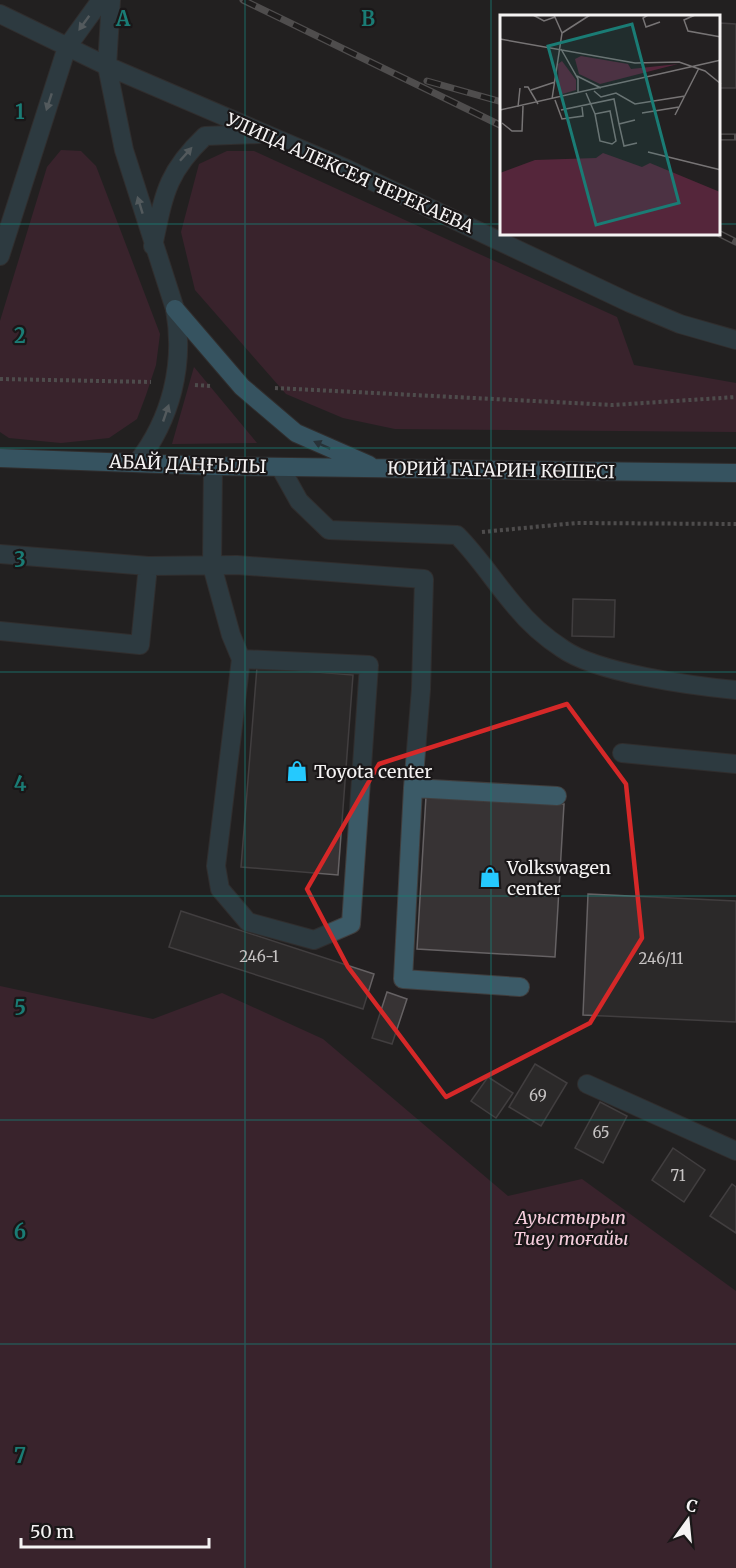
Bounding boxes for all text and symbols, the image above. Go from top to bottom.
text: A [115,6,131,31]
text: B [361,6,375,31]
one-way arrow [78,15,90,31]
inset map [500,15,721,236]
one-way arrow [44,93,54,111]
text: 1 [15,99,25,124]
street label: УЛИЦА АЛЕКСЕЯ ЧЕРЕКАЕВА [222,107,478,238]
one-way arrow [179,147,193,162]
one-way arrow [135,195,144,213]
text: 2 [14,323,26,348]
one-way arrow [162,404,171,422]
one-way arrow [312,440,330,450]
street label: АБАЙ ДАҢҒЫЛЫ [108,450,267,478]
street label: ЮРИЙ ГАГАРИН КӨШЕСІ [387,457,615,483]
text: 3 [14,547,26,572]
shop icon: Toyota center [285,759,309,783]
place label: Toyota center [314,760,432,783]
text: 4 [14,771,27,796]
place label: Volkswagen center [506,856,611,900]
shop icon: Volkswagen center [478,865,502,889]
house number: 246-1 [239,947,279,966]
house number: 246/11 [639,949,684,968]
text: 5 [14,995,26,1020]
house number: 69 [529,1086,547,1105]
house number: 65 [592,1123,610,1142]
house number: 71 [670,1166,686,1185]
park label: Ауыстырып Тиеу тоғайы [514,1206,628,1250]
text: 6 [14,1219,26,1244]
text: 7 [14,1443,26,1468]
north arrow [658,1490,718,1550]
text: С [684,1494,700,1517]
scale bar [21,1511,208,1549]
text: 50 m [30,1520,74,1543]

